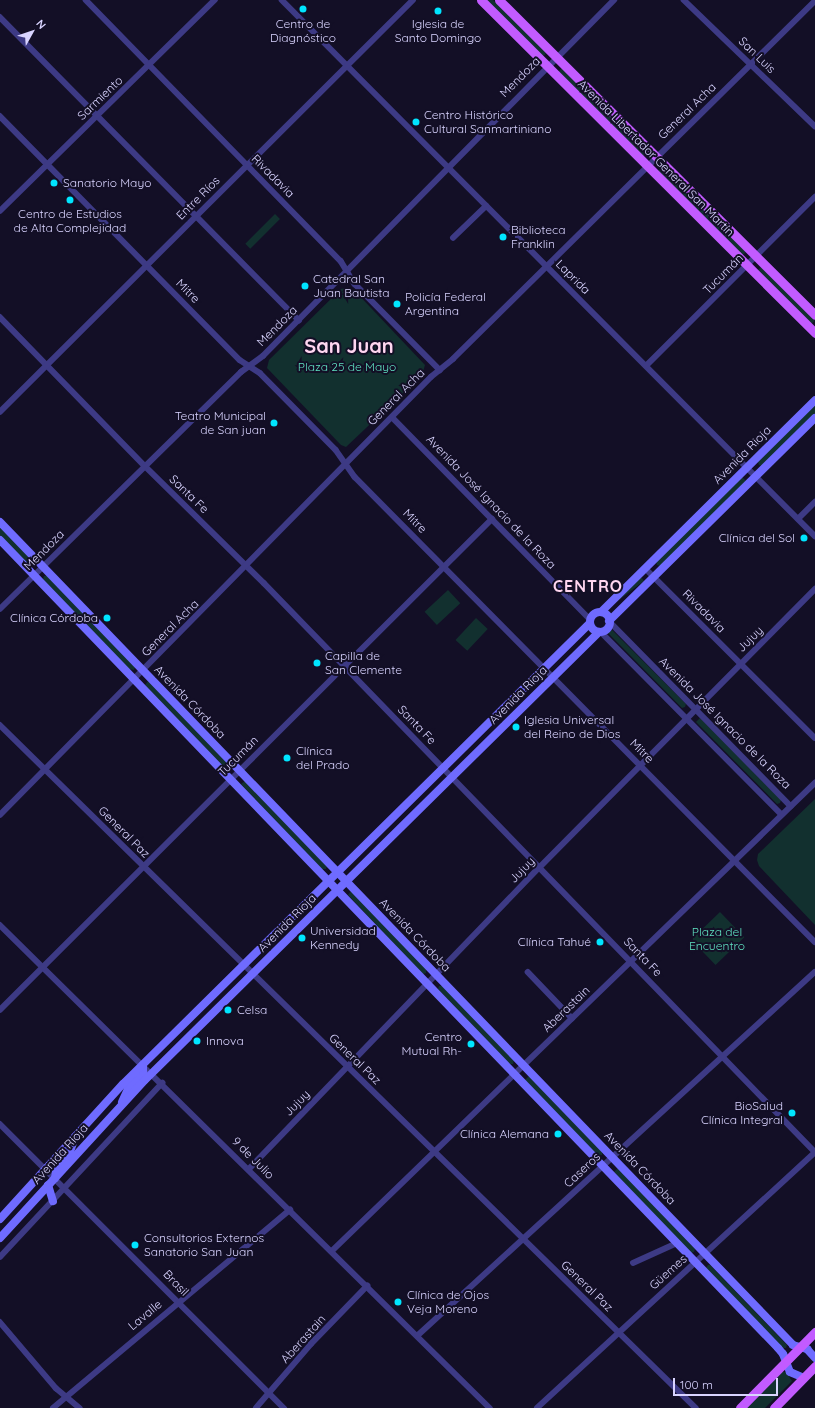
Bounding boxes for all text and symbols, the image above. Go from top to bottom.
marker: Centro de Diagnóstico [297,3,309,15]
marker: Iglesia de Santo Domingo [433,6,443,16]
north arrow [12,12,52,52]
text: N [33,17,49,32]
place label: Centro de Diagnóstico [270,17,336,45]
place label: Iglesia de Santo Domingo [395,17,481,45]
street label: San Luis [736,34,778,76]
street label: Mendoza [497,54,543,100]
street label: Sarmiento [74,73,126,123]
street label: Avenida Libertador General San Martín [575,77,737,239]
street label: General Acha [655,80,719,142]
place label: Centro Histórico Cultural Sanmartiniano [424,108,551,136]
marker: Centro Histórico Cultural Sanmartiniano [411,117,421,127]
street label: Rivadavia [249,152,297,200]
street label: Entre Ríos [173,173,223,223]
place label: Sanatorio Mayo [63,176,151,190]
marker: Sanatorio Mayo [48,177,60,189]
marker: Centro de Estudios de Alta Complejidad [64,194,76,206]
place label: Centro de Estudios de Alta Complejidad [14,207,126,235]
place label: Biblioteca Franklin [511,223,566,251]
marker: Biblioteca Franklin [498,232,508,242]
street label: Tucumán [700,251,746,297]
street label: Laprida [553,257,593,297]
place label: Catedral San Juan Bautista [313,272,390,300]
street label: Mitre [173,276,203,306]
marker: Catedral San Juan Bautista [300,281,310,291]
place label: Policía Federal Argentina [405,290,486,318]
marker: Policía Federal Argentina [392,299,402,309]
street label: Mendoza [254,303,300,349]
district label: San Juan [304,333,394,357]
park label: Plaza 25 de Mayo [298,360,396,374]
street label: General Acha [365,366,427,428]
place label: Teatro Municipal de San juan [175,409,266,437]
marker: Teatro Municipal de San juan [269,418,279,428]
street label: Avenida Rioja [710,423,774,487]
street label: Avenida José Ignacio de la Roza [423,432,559,572]
street label: Santa Fe [166,472,212,516]
street label: Mitre [400,506,430,536]
street label: Mendoza [21,527,67,573]
place label: Clínica del Sol [719,531,795,545]
marker: Clínica del Sol [798,532,810,544]
district label: CENTRO [553,576,623,596]
street label: Rivadavia [680,587,728,635]
street label: General Acha [139,597,201,659]
place label: Clínica Córdoba [10,611,98,625]
marker: Clínica Córdoba [101,612,113,624]
street label: Jujuy [734,623,766,655]
place label: Capilla de San Clemente [325,649,402,677]
street label: Avenida José Ignacio de la Roza [656,654,794,792]
marker: Capilla de San Clemente [312,658,322,668]
street label: Avenida Córdoba [151,662,229,742]
street label: Avenida Rioja [486,663,550,727]
street label: Santa Fe [395,702,439,748]
place label: Iglesia Universal del Reino de Dios [524,713,620,741]
marker: Iglesia Universal del Reino de Dios [511,722,521,732]
street label: Tucumán [215,733,261,779]
street label: Mitre [627,736,657,766]
place label: Clínica del Prado [296,744,350,772]
marker: Clínica del Prado [281,752,293,764]
street label: General Paz [95,803,153,861]
street label: Jujuy [506,854,538,886]
street label: Avenida Rioja [255,891,319,955]
street label: Avenida Córdoba [376,895,454,975]
place label: Universidad Kennedy [310,924,376,952]
park label: Plaza del Encuentro [689,925,745,953]
marker: Universidad Kennedy [297,933,307,943]
street label: Santa Fe [621,934,665,980]
place label: Clínica Tahué [518,935,591,949]
marker: Clínica Tahué [594,936,606,948]
street label: Aberastain [539,983,593,1035]
place label: Celsa [237,1003,267,1017]
marker: Celsa [222,1004,234,1016]
place label: Centro Mutual Rh- [402,1030,462,1058]
street label: General Paz [326,1031,384,1087]
place label: Innova [206,1034,244,1048]
marker: Innova [191,1035,203,1047]
marker: Centro Mutual Rh- [465,1038,477,1050]
street label: Jujuy [281,1087,313,1119]
place label: BioSalud Clínica Integral [701,1099,783,1127]
marker: BioSalud Clínica Integral [786,1107,798,1119]
street label: Avenida Rioja [29,1121,91,1187]
place label: Clínica Alemana [460,1127,549,1141]
marker: Clínica Alemana [552,1128,564,1140]
street label: Avenida Córdoba [601,1128,679,1208]
street label: 9 de Julio [229,1134,277,1182]
street label: Caseros [561,1149,603,1191]
place label: Consultorios Externos Sanatorio San Juan [144,1231,264,1259]
marker: Consultorios Externos Sanatorio San Juan [129,1239,141,1251]
street label: Güemes [646,1251,690,1293]
street label: General Paz [558,1258,616,1314]
street label: Brasil [160,1267,192,1299]
place label: Clínica de Ojos Veja Moreno [407,1288,489,1316]
marker: Clínica de Ojos Veja Moreno [392,1296,404,1308]
street label: Lavalle [125,1297,165,1333]
street label: Aberastain [278,1312,328,1366]
scale bar [675,1370,780,1396]
text: 100 m [680,1377,713,1392]

